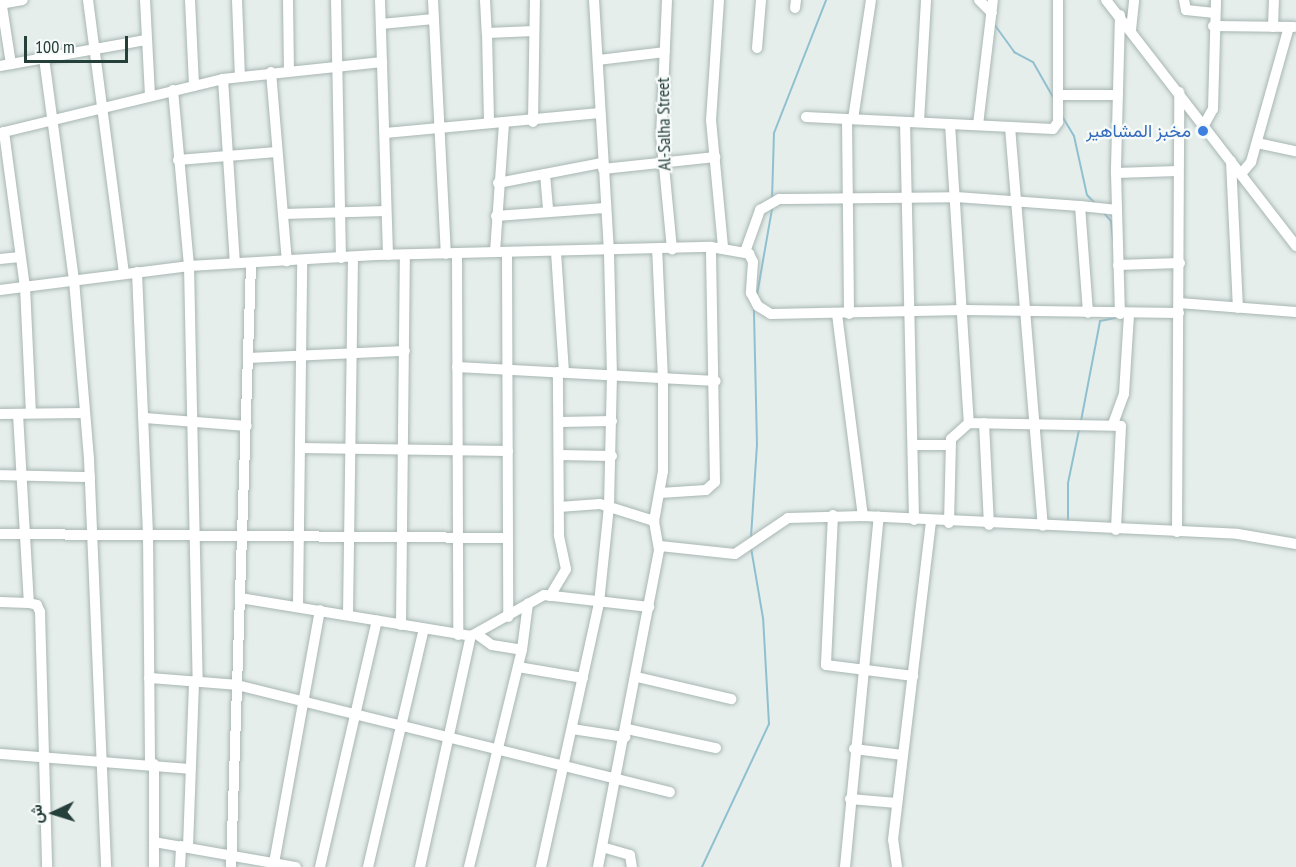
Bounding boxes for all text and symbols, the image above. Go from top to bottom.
scale bar [27,24,130,62]
text: 100 m [35,35,75,58]
street label: Al-Salha Street [652,77,676,171]
place label: مخبز المشاهير [1086,120,1191,142]
marker: مخبز المشاهير [1196,124,1210,138]
north arrow [24,783,84,843]
text: ش [25,804,47,825]

